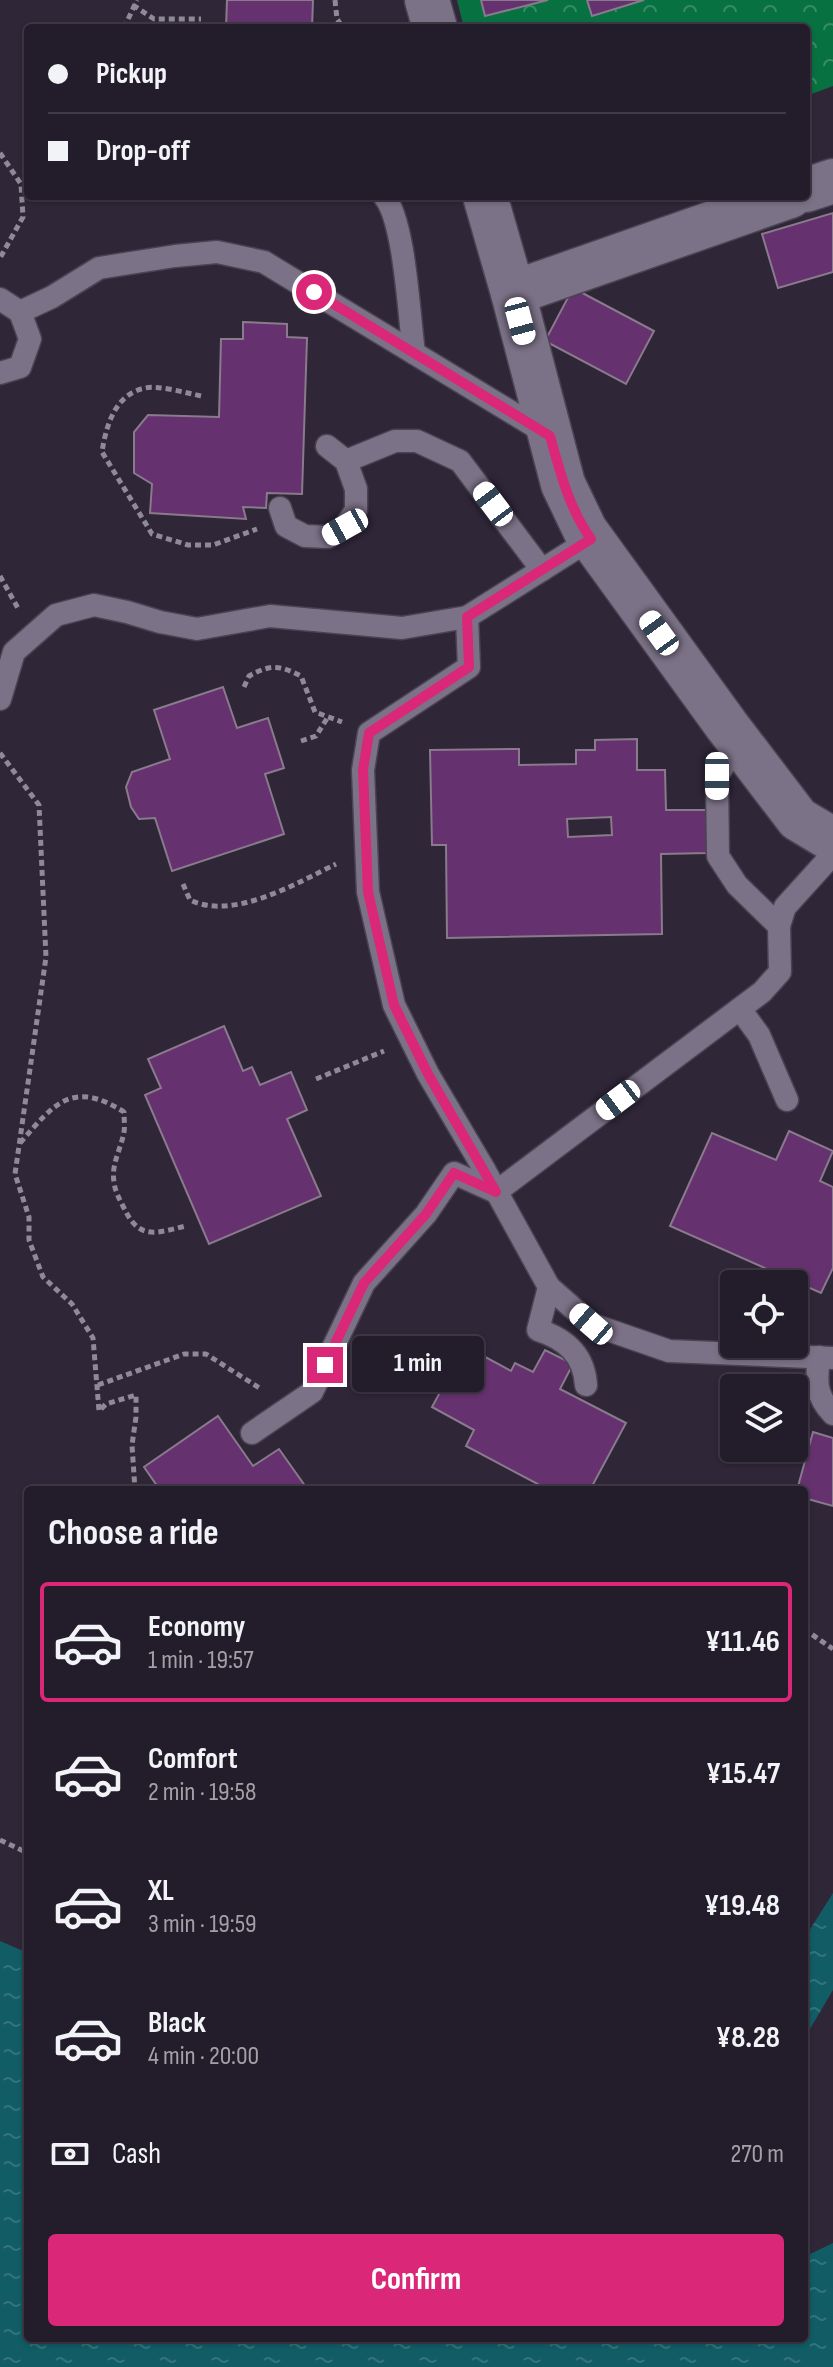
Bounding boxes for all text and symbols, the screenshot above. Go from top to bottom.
text: Pickup [96,56,167,92]
text: Drop-off [96,133,190,169]
route start [296,274,332,310]
car [502,295,538,347]
car [469,478,517,530]
car [318,505,372,549]
car [635,607,683,659]
car [705,752,729,800]
car [592,1076,644,1124]
map controls [720,1270,808,1462]
button: locate [720,1270,808,1358]
car [565,1299,617,1349]
callout: 1 min [353,1337,485,1393]
route end [307,1347,343,1383]
text: 1 min [394,1348,442,1379]
button: layers [720,1374,808,1462]
text: Choose a ride [48,1512,219,1555]
icon: car [52,1606,124,1678]
text: Economy [148,1609,245,1645]
text: ¥11.46 [705,1624,780,1660]
text: 1 min · 19:57 [148,1645,254,1676]
icon: car [52,1738,124,1810]
text: Comfort [148,1741,238,1777]
text: ¥15.47 [706,1756,780,1792]
text: 2 min · 19:58 [148,1777,256,1808]
icon: car [52,1870,124,1942]
text: XL [148,1873,174,1909]
text: ¥19.48 [704,1888,780,1924]
text: 3 min · 19:59 [148,1909,257,1940]
icon: car [52,2002,124,2074]
text: Black [148,2005,206,2041]
text: ¥8.28 [716,2020,780,2056]
text: 4 min · 20:00 [148,2041,259,2072]
icon: cash [48,2132,92,2176]
text: Cash [112,2136,161,2172]
text: 270 m [731,2139,784,2170]
button: Confirm [48,2234,784,2326]

